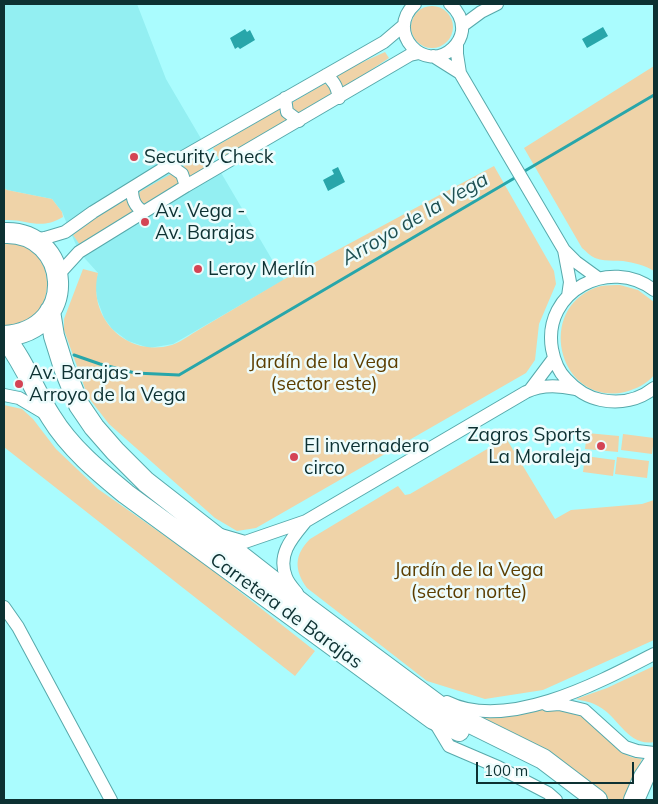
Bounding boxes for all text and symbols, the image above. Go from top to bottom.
place label: Security Check [144,146,273,168]
marker: Security Check [128,151,140,163]
water label: Arroyo de la Vega [337,167,493,271]
place label: Av. Vega - Av. Barajas [155,200,255,244]
marker: Av. Vega - Av. Barajas [139,216,151,228]
place label: Leroy Merlín [208,258,315,280]
marker: Leroy Merlín [192,263,204,275]
park label: Jardín de la Vega (sector este) [249,351,399,395]
place label: Av. Barajas - Arroyo de la Vega [29,362,186,406]
marker: Av. Barajas - Arroyo de la Vega [13,378,25,390]
place label: Zagros Sports La Moraleja [467,424,591,468]
place label: El invernadero circo [304,435,429,479]
marker: Zagros Sports La Moraleja [595,440,607,452]
marker: El invernadero circo [288,451,300,463]
street label: Carretera de Barajas [205,548,367,674]
park label: Jardín de la Vega (sector norte) [394,559,544,603]
scale bar [478,752,636,784]
text: 100 m [484,761,528,780]

